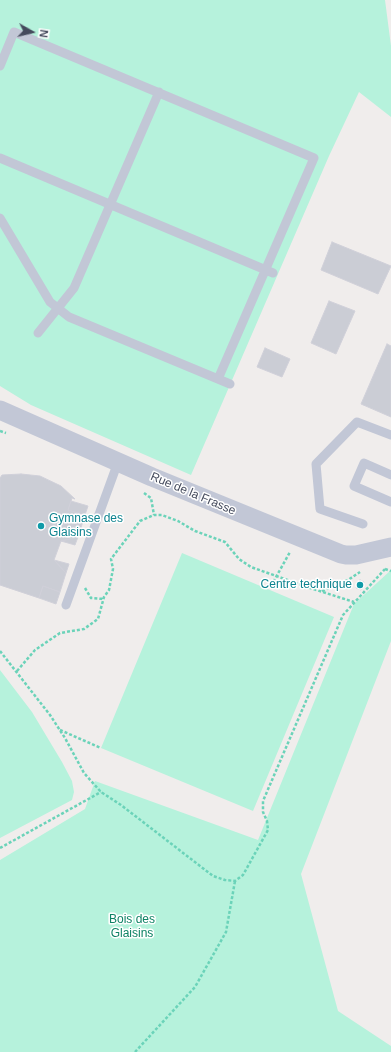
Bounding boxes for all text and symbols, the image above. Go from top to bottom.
north arrow [12,12,52,52]
text: N [37,29,50,38]
street label: Rue de la Frasse [148,470,238,518]
place label: Gymnase des Glaisins [49,512,123,540]
marker: Gymnase des Glaisins [36,521,46,531]
place label: Centre technique [261,578,352,592]
marker: Centre technique [355,580,365,590]
park label: Bois des Glaisins [109,913,155,941]

